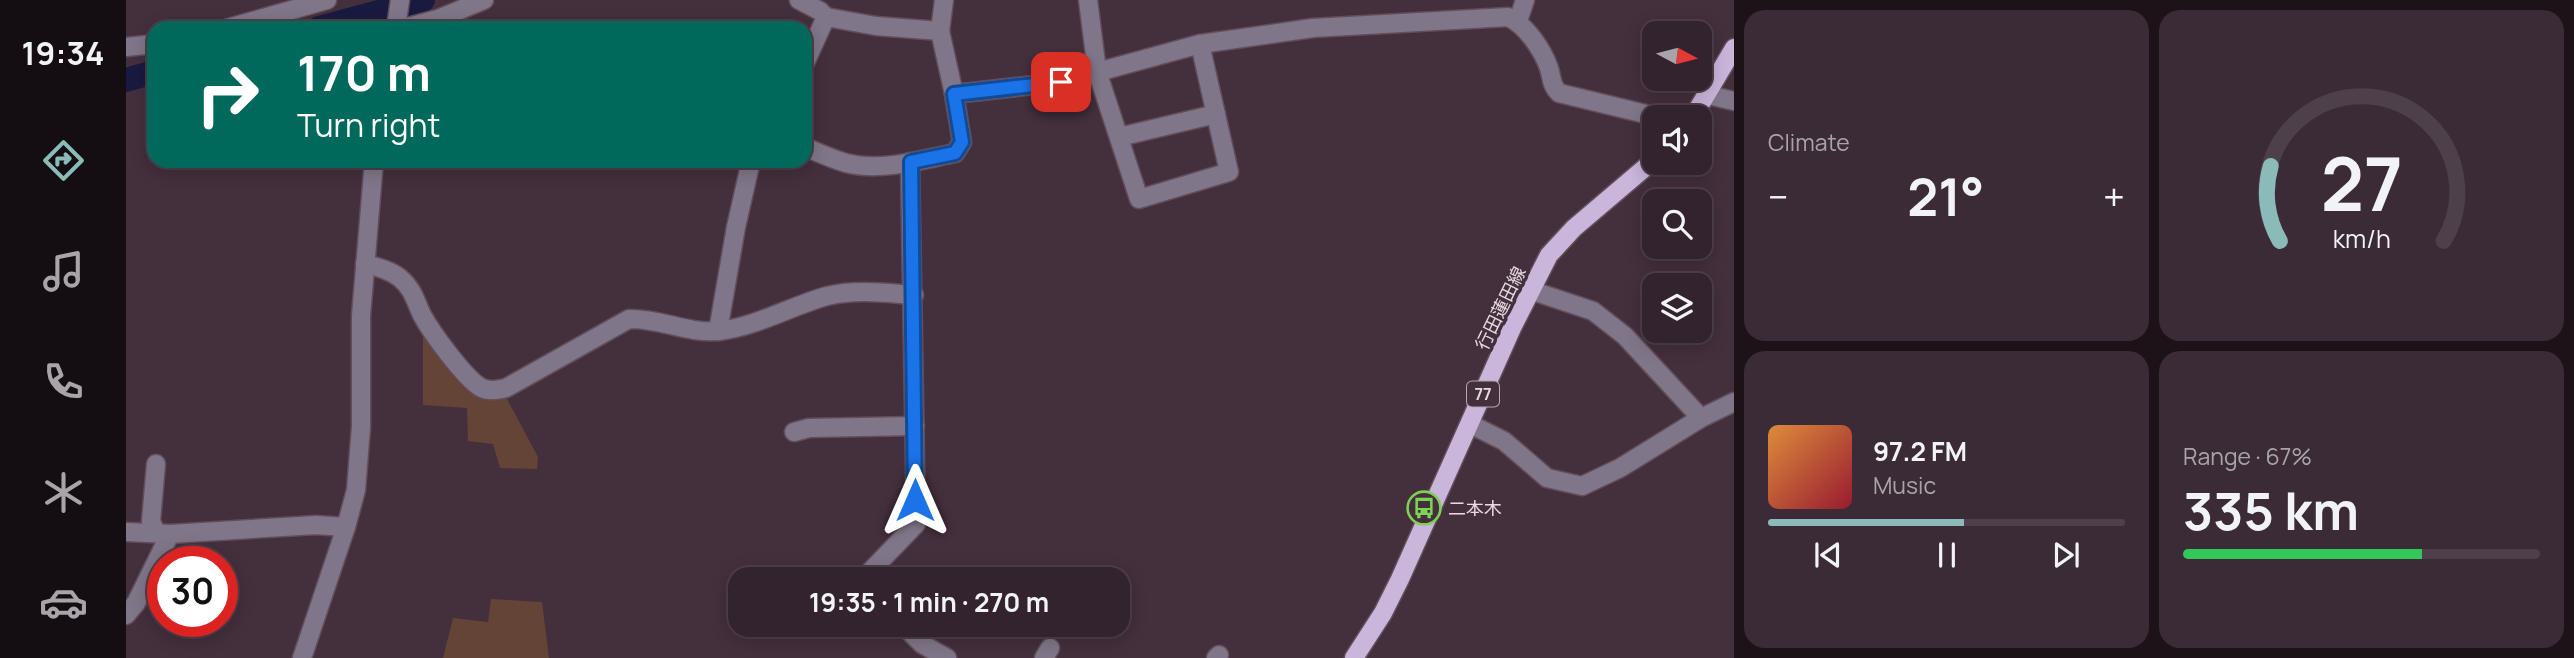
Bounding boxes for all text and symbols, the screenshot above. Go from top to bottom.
north arrow [1642,21,1712,91]
map controls [1642,21,1712,343]
text: 19:34 [22,31,104,75]
text: 170 m [297,39,431,106]
icon: right [182,49,273,140]
pin [1031,52,1091,112]
icon: arrive [1042,63,1080,101]
text: Turn right [297,103,440,147]
button: sound [1642,105,1712,175]
text: Climate [1768,126,1850,158]
text: 27 [2320,134,2403,234]
icon: directions [39,136,88,185]
text: 21° [1907,161,1984,232]
text: − [1768,170,1789,222]
text: + [2103,170,2125,222]
button: search [1642,189,1712,259]
text: km/h [2332,221,2391,256]
icon: music [39,247,88,296]
street label: 行田蓮田線 [1469,262,1531,354]
button: layers [1642,273,1712,343]
icon: phone [39,357,88,406]
road number: 77 [1467,382,1499,406]
text: 97.2 FM [1873,433,1967,469]
text: Range · 67% [2183,440,2312,472]
position arrow [878,463,952,537]
icon: climate [39,468,88,517]
text: Music [1873,469,1936,501]
text: 335 km [2183,475,2359,546]
bus stop icon: 二本木 [1405,489,1443,527]
place label: 二本木 [1448,496,1502,520]
icon: previous [1809,536,1847,574]
icon: pause [1928,536,1966,574]
icon: next [2047,536,2085,574]
speed limit sign: 30 [147,546,238,637]
icon: car [39,578,88,627]
text: 19:35 · 1 min · 270 m [809,584,1049,620]

